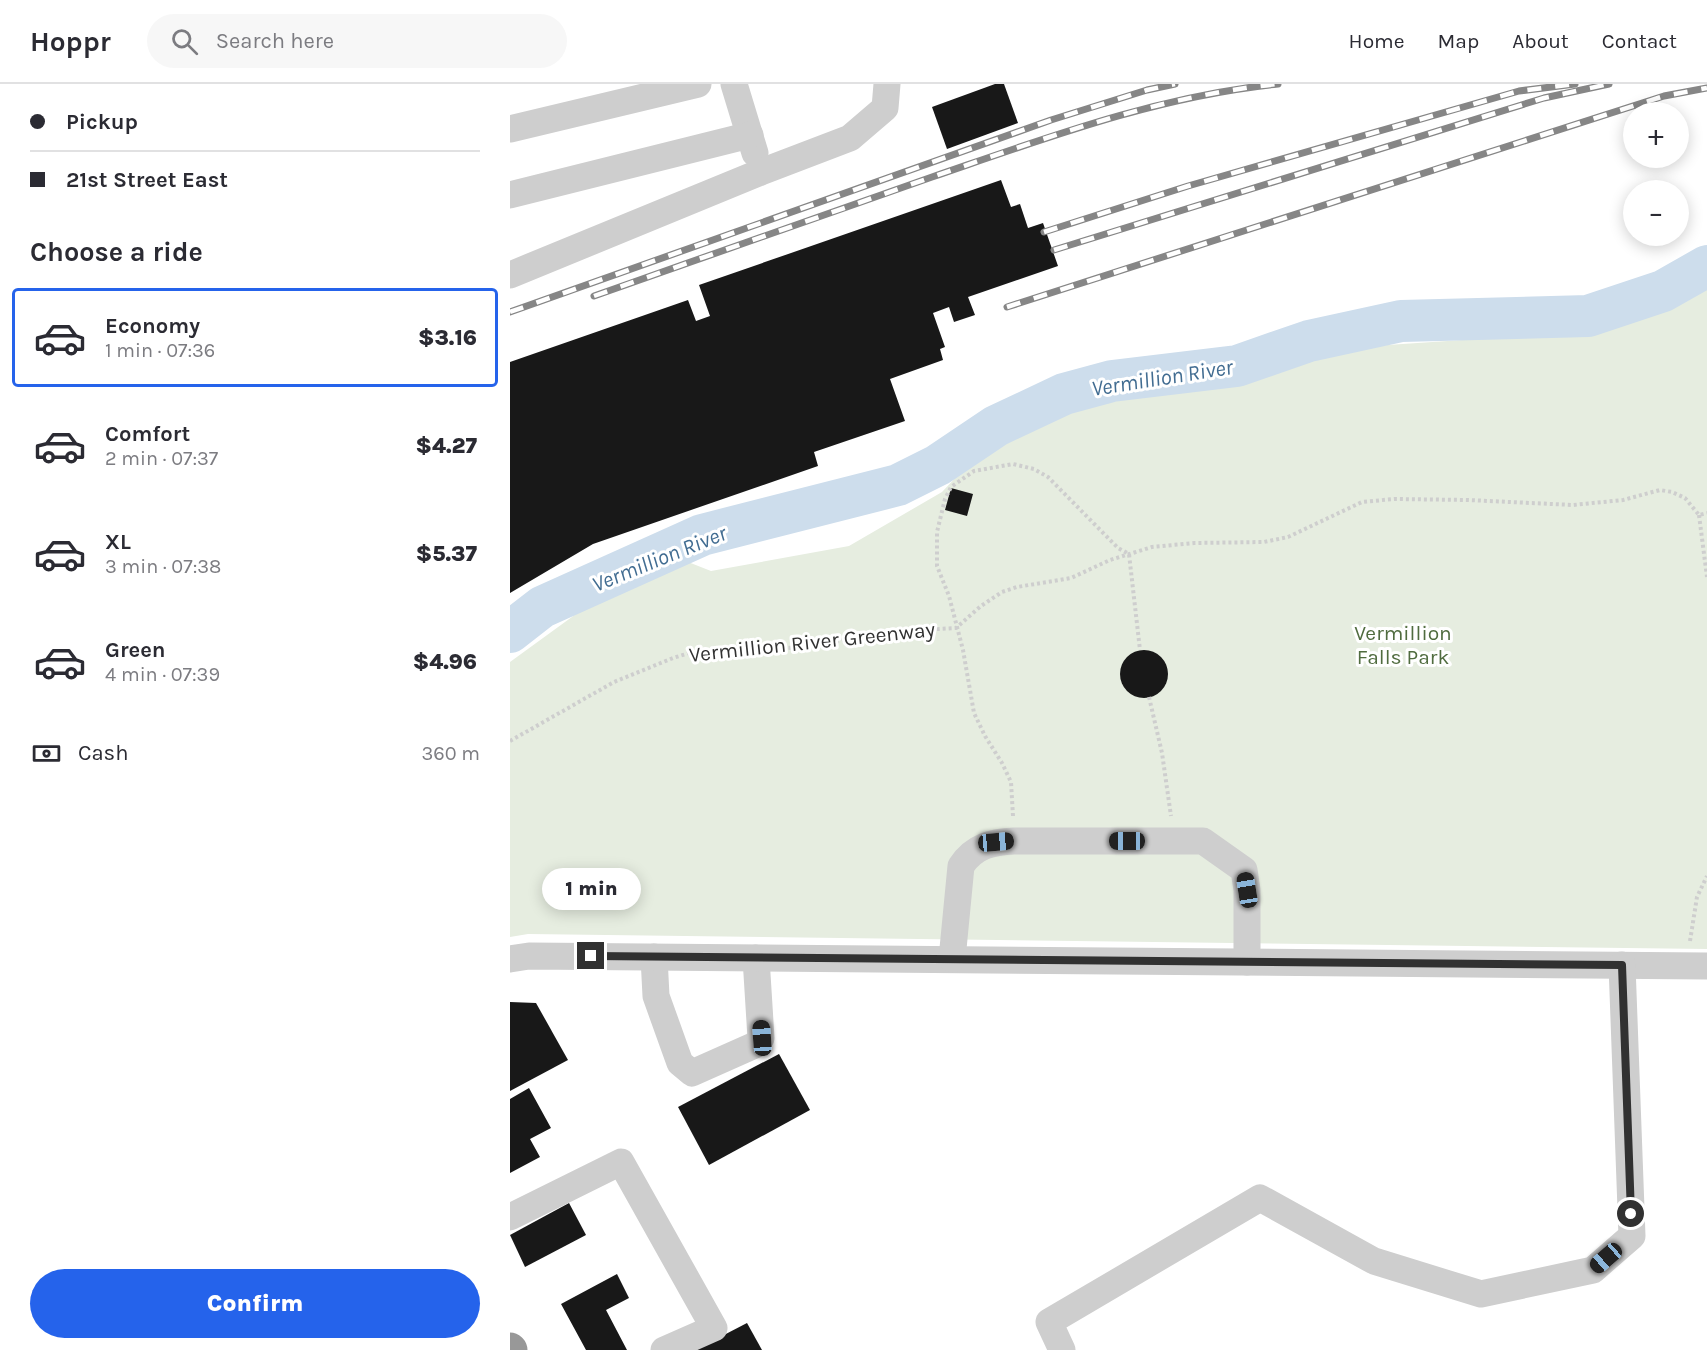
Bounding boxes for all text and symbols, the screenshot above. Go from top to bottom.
search box [147,14,567,68]
text: Hoppr [30,25,111,58]
icon: search [168,25,201,58]
text: Search here [216,28,334,54]
text: Home [1349,29,1405,53]
text: Map [1438,29,1479,53]
text: About [1512,29,1569,53]
text: Contact [1602,29,1677,53]
map controls [1623,102,1689,246]
button: + [1623,102,1689,168]
text: Pickup [66,109,138,135]
text: 21st Street East [66,167,228,193]
button: − [1623,180,1689,246]
text: Choose a ride [30,236,203,268]
icon: car [33,311,87,365]
text: Economy [105,313,200,339]
text: $3.16 [418,325,477,351]
text: 1 min · 07:36 [105,339,215,362]
water label: Vermillion River [1090,354,1236,402]
icon: car [33,419,87,473]
text: Comfort [105,421,190,447]
text: $4.27 [415,433,477,459]
text: 2 min · 07:37 [105,447,218,470]
water label: Vermillion River [588,520,732,598]
icon: car [33,527,87,581]
text: XL [105,529,131,555]
text: $5.37 [416,541,477,567]
text: 3 min · 07:38 [105,555,221,578]
street label: Vermillion River Greenway [688,617,937,667]
park label: Vermillion Falls Park [1354,621,1452,669]
icon: car [33,635,87,689]
text: Green [105,637,166,663]
text: $4.96 [413,649,477,675]
text: 4 min · 07:39 [105,663,220,686]
icon: cash [30,737,63,770]
text: Cash [78,740,128,766]
text: 360 m [421,742,480,765]
car [977,831,1015,853]
car [1109,832,1145,850]
callout: 1 min [542,869,640,911]
car [1235,871,1259,909]
text: 1 min [565,877,618,900]
route end [577,942,604,969]
car [752,1019,772,1057]
route start [1617,1200,1644,1227]
car [1587,1239,1625,1277]
button: Confirm [30,1269,480,1338]

